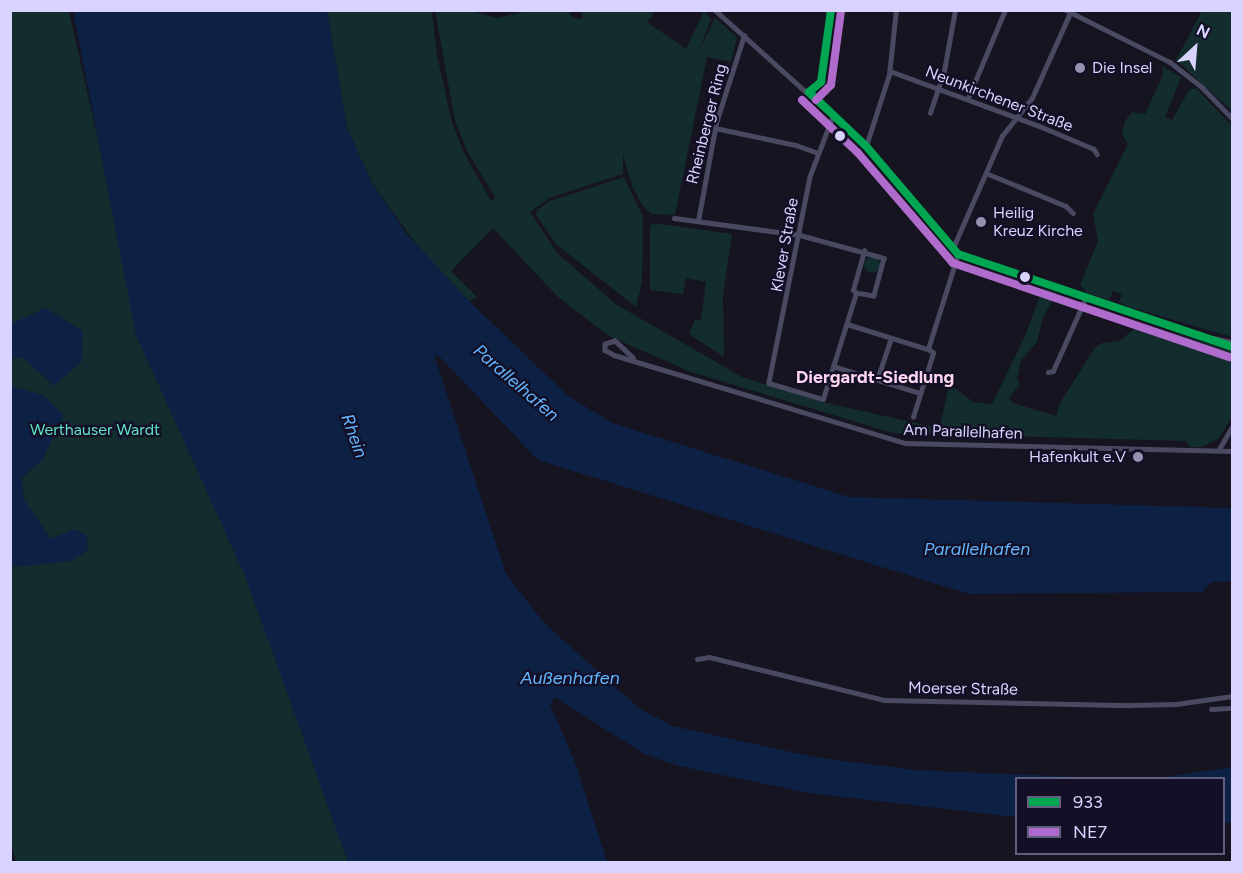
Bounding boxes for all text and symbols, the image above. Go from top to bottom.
north arrow [1165,18,1225,78]
text: N [1193,20,1213,43]
place label: Die Insel [1092,58,1152,78]
marker: Die Insel [1073,61,1087,75]
street label: Rheinberger Ring [683,62,731,186]
street label: Neunkirchener Straße [923,62,1075,136]
unlabelled marker [834,130,846,142]
street label: Klever Straße [767,196,803,294]
place label: Heilig Kreuz Kirche [993,203,1083,241]
marker: Heilig Kreuz Kirche [974,215,988,229]
unlabelled marker [1019,271,1031,283]
water label: Parallelhafen [469,340,563,426]
district label: Diergardt-Siedlung [796,366,954,388]
water label: Rhein [336,411,372,461]
park label: Werthauser Wardt [30,420,160,440]
street label: Am Parallelhafen [903,420,1023,444]
place label: Hafenkult e.V [1029,447,1126,467]
marker: Hafenkult e.V [1131,450,1145,464]
water label: Parallelhafen [924,538,1030,560]
water label: Außenhafen [520,667,620,689]
street label: Moerser Straße [908,678,1018,700]
legend [1015,777,1225,855]
text: 933 [1073,791,1103,813]
text: NE7 [1073,821,1107,843]

